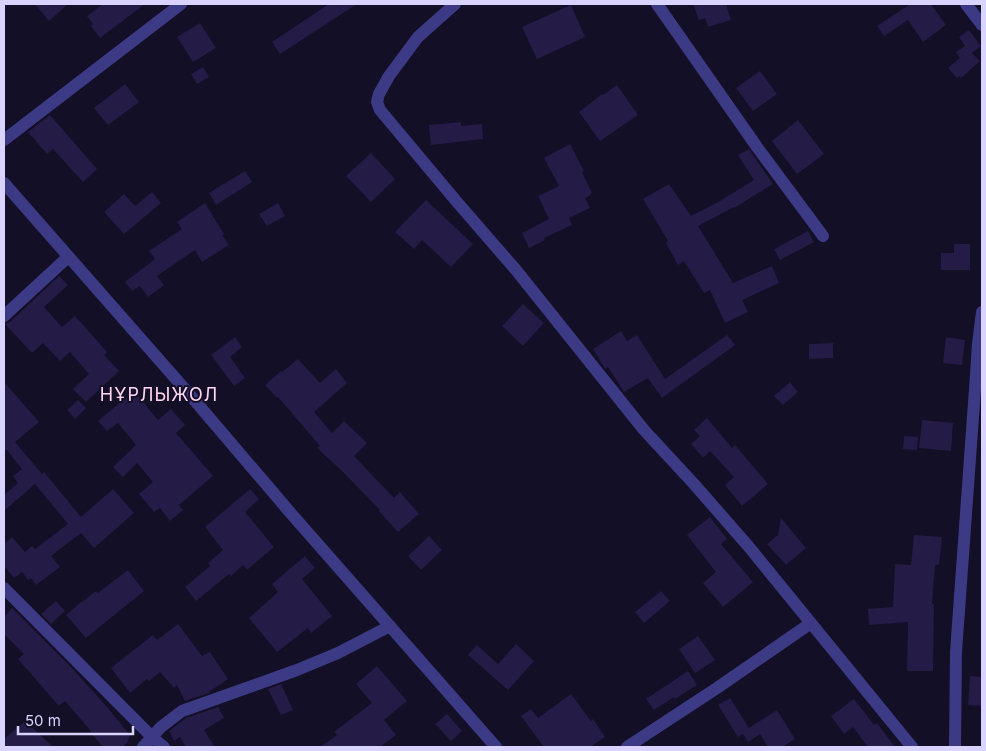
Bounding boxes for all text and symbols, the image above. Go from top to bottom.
district label: НҰРЛЫЖОЛ [100,384,218,405]
scale bar [18,704,132,736]
text: 50 m [25,711,61,730]

